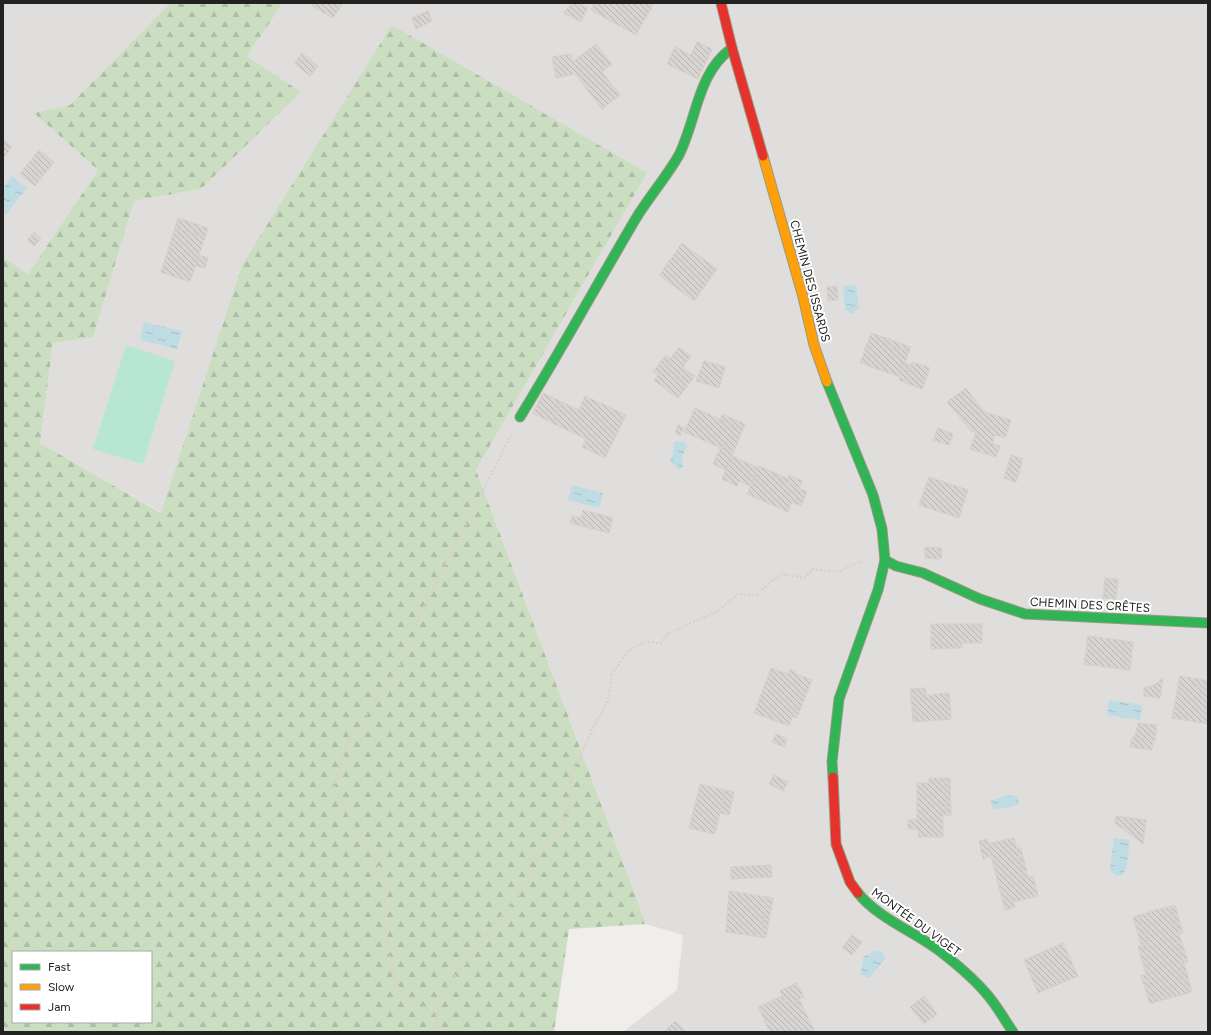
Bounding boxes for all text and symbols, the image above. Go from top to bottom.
street label: CHEMIN DES ISSARDS [787,219,833,343]
street label: CHEMIN DES CRÊTES [1029,595,1151,615]
street label: MONTÉE DU VIGET [869,885,964,959]
legend [12,951,152,1023]
text: Fast [48,960,71,974]
text: Slow [48,980,75,994]
text: Jam [48,1000,71,1014]

